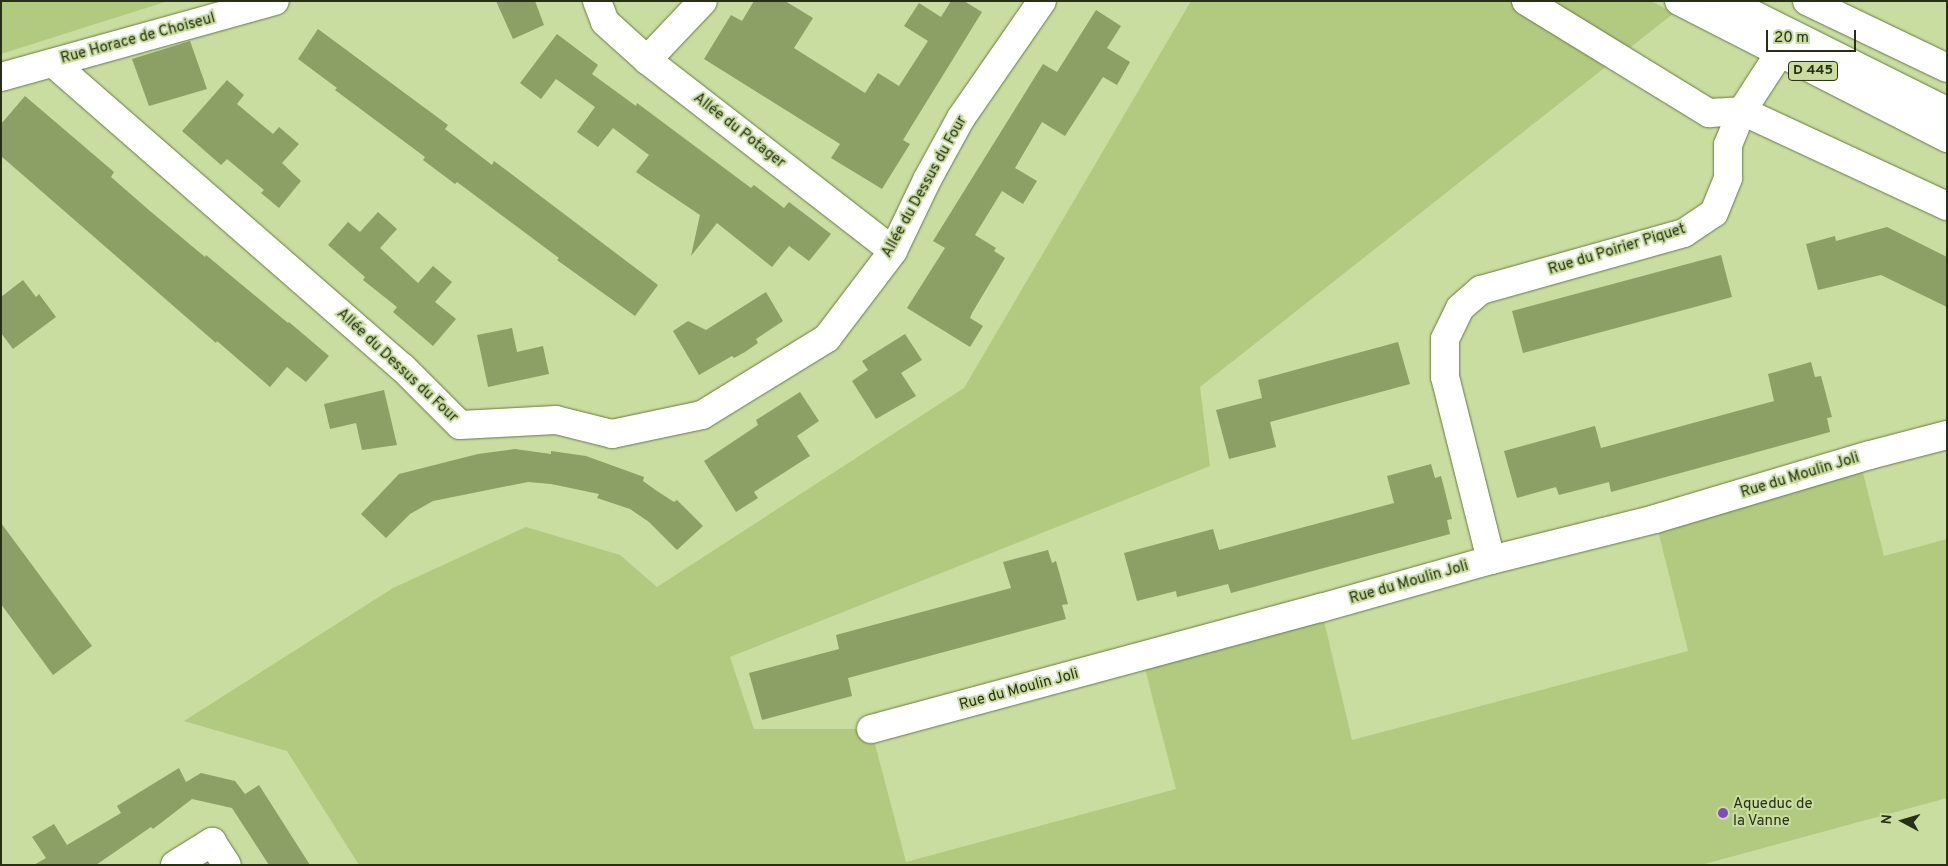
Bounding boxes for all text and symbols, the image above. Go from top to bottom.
street label: Rue Horace de Choiseul [59,10,217,68]
scale bar [1768,20,1858,52]
text: 20 m [1774,29,1809,48]
road number: D 445 [1788,59,1838,82]
street label: Allée du Potager [689,89,789,173]
street label: Allée du Dessus du Four [878,113,972,261]
street label: Rue du Poirier Piquet [1546,221,1688,279]
street label: Allée du Dessus du Four [333,305,461,427]
street label: Rue du Moulin Joli [1739,449,1861,503]
street label: Rue du Moulin Joli [1347,557,1471,609]
street label: Rue du Moulin Joli [957,665,1081,715]
place label: Aqueduc de la Vanne [1733,795,1813,830]
north arrow [1878,796,1928,846]
marker: Aqueduc de la Vanne [1717,807,1729,819]
text: N [1879,813,1897,825]

